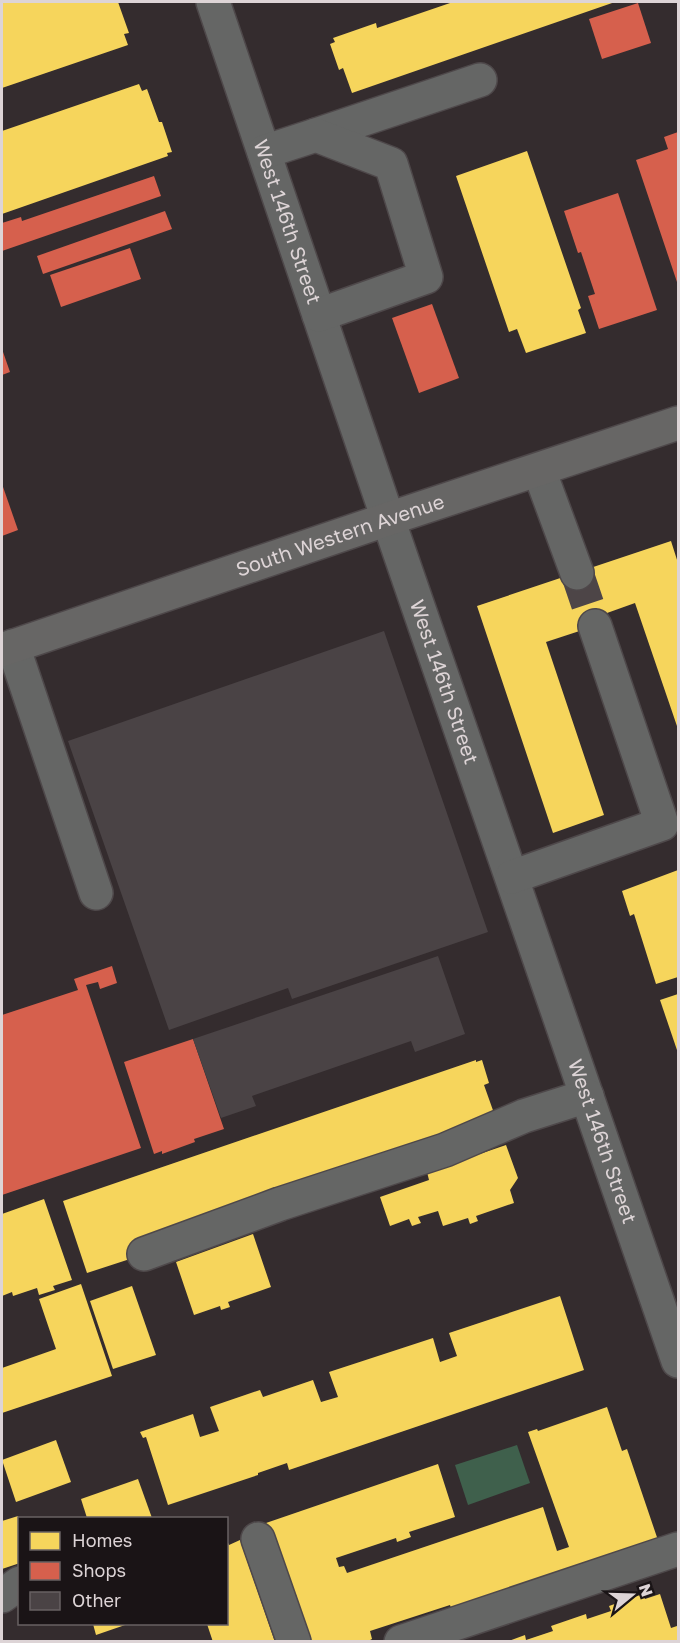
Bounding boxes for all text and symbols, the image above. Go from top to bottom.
street label: West 146th Street [249,136,327,307]
street label: South Western Avenue [233,488,447,581]
street label: West 146th Street [406,596,484,767]
street label: West 146th Street [564,1056,643,1226]
legend [18,1517,228,1625]
text: Homes [72,1529,132,1551]
text: Shops [72,1559,126,1581]
north arrow [602,1565,662,1625]
text: N [635,1581,658,1599]
text: Other [72,1589,121,1611]

